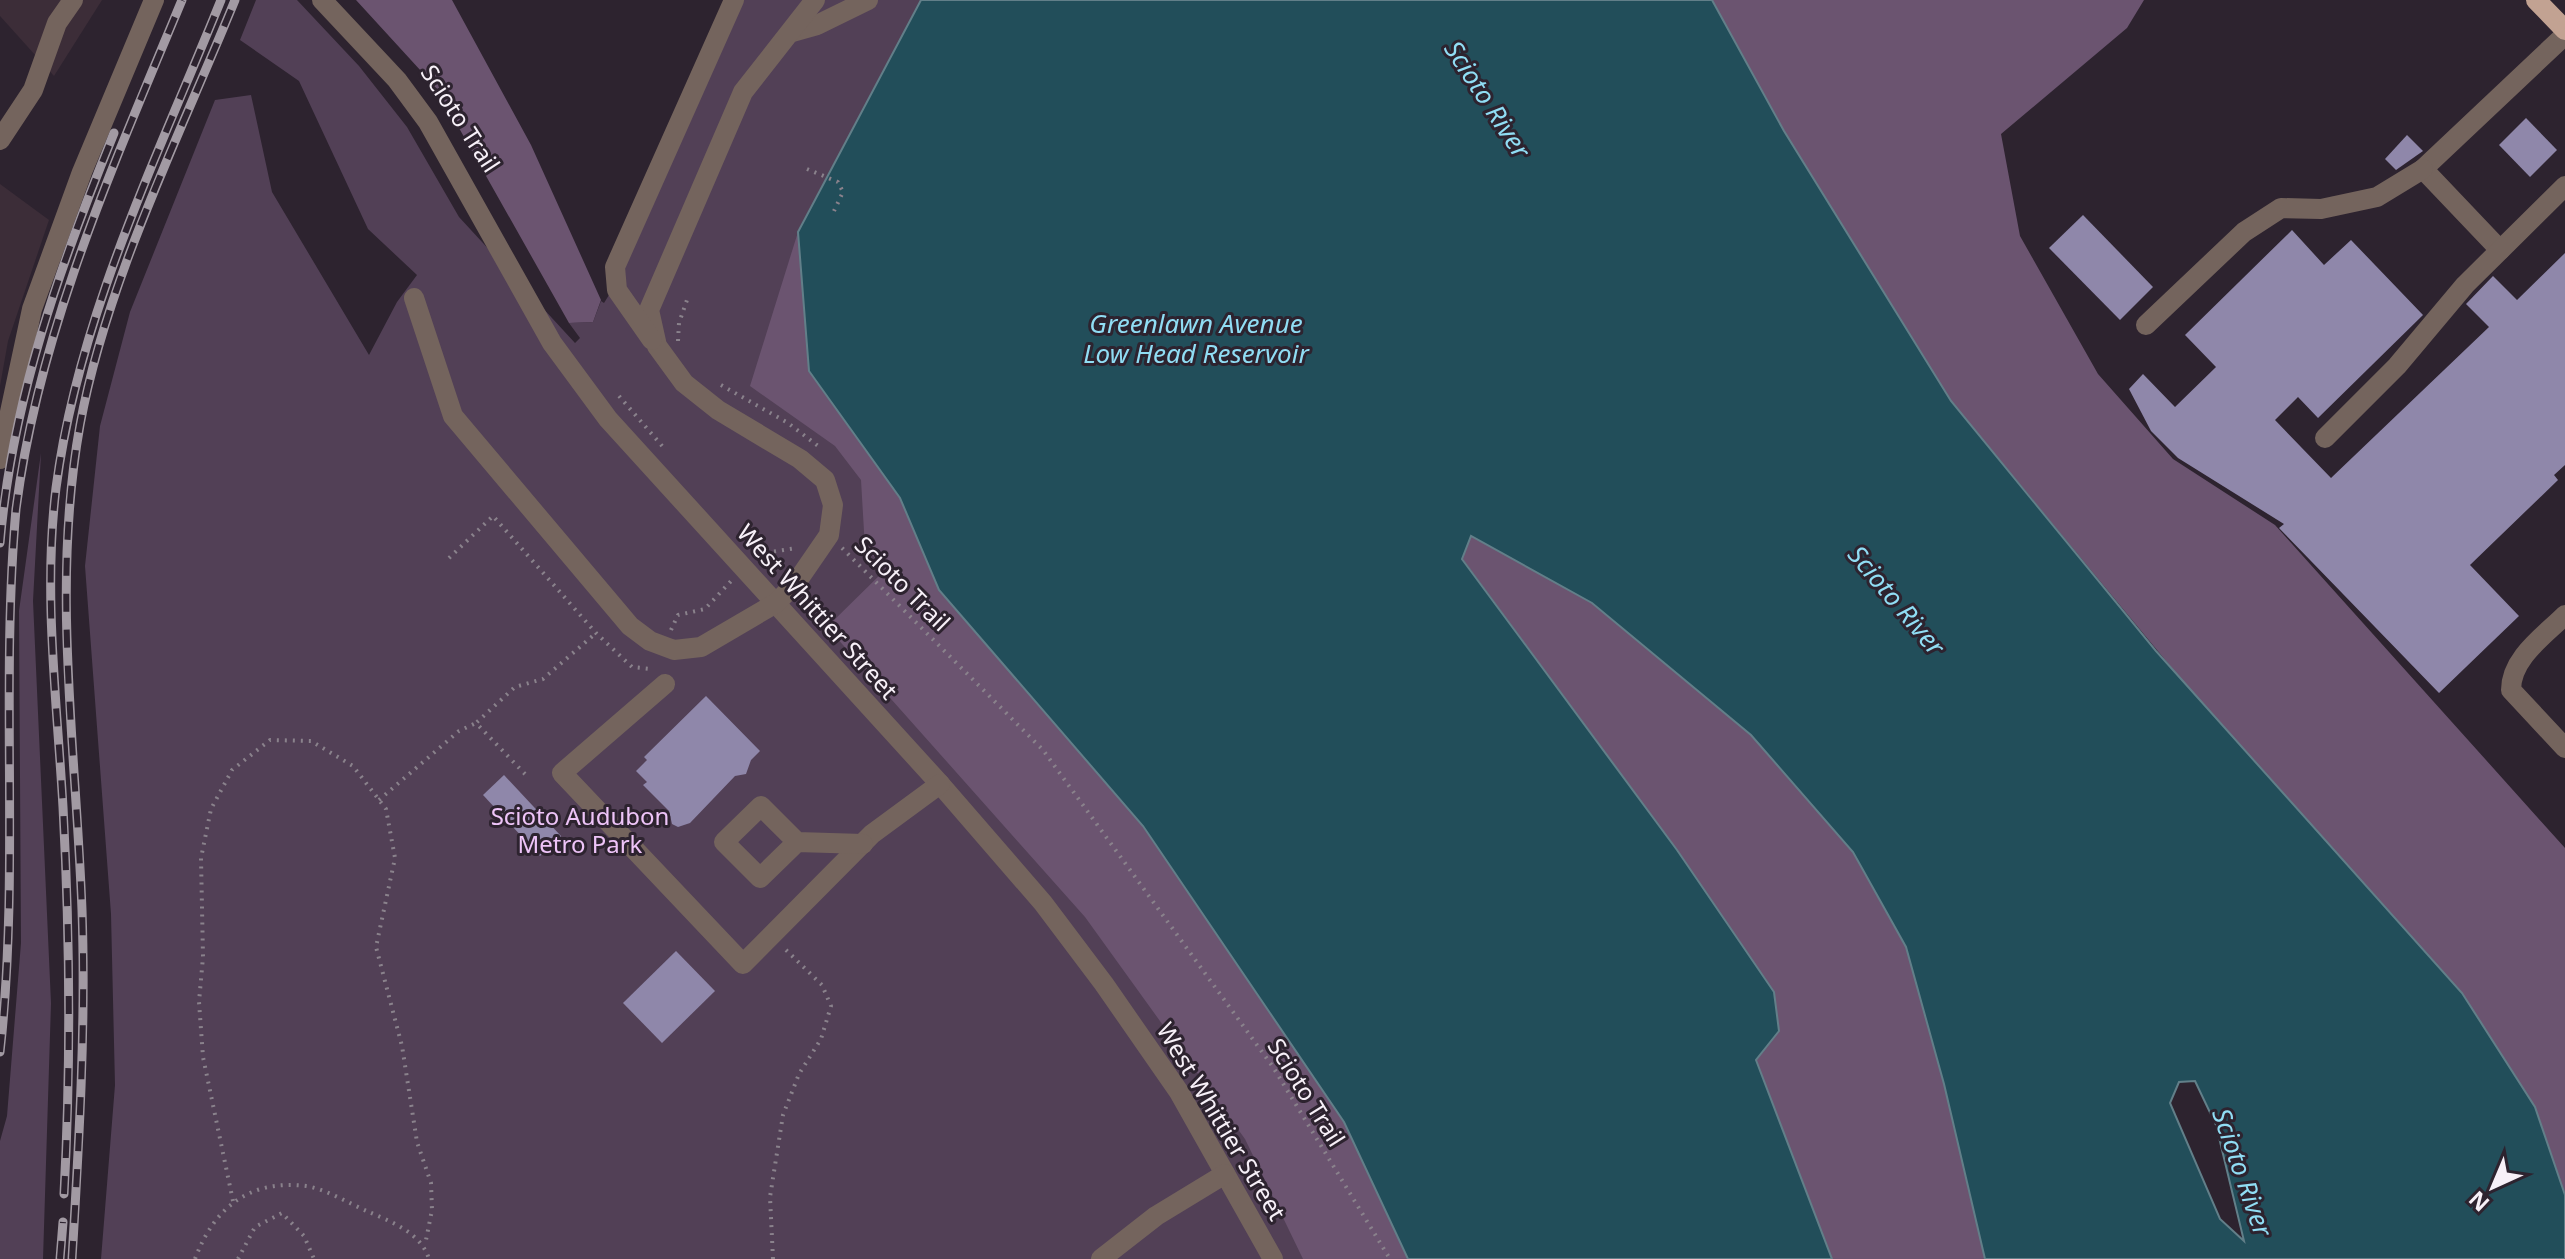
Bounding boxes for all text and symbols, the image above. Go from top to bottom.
water label: Scioto River [1437,33,1540,166]
street label: Scioto Trail [414,58,508,178]
water label: Greenlawn Avenue Low Head Reservoir [1083,305,1310,371]
street label: West Whittier Street [730,516,906,706]
street label: Scioto Trail [848,528,958,638]
water label: Scioto River [1840,537,1955,664]
park label: Scioto Audubon Metro Park [491,799,669,860]
street label: West Whittier Street [1150,1016,1294,1226]
street label: Scioto Trail [1261,1031,1353,1153]
water label: Scioto River [2204,1103,2282,1242]
north arrow [2453,1147,2533,1227]
text: N [2462,1185,2495,1219]

